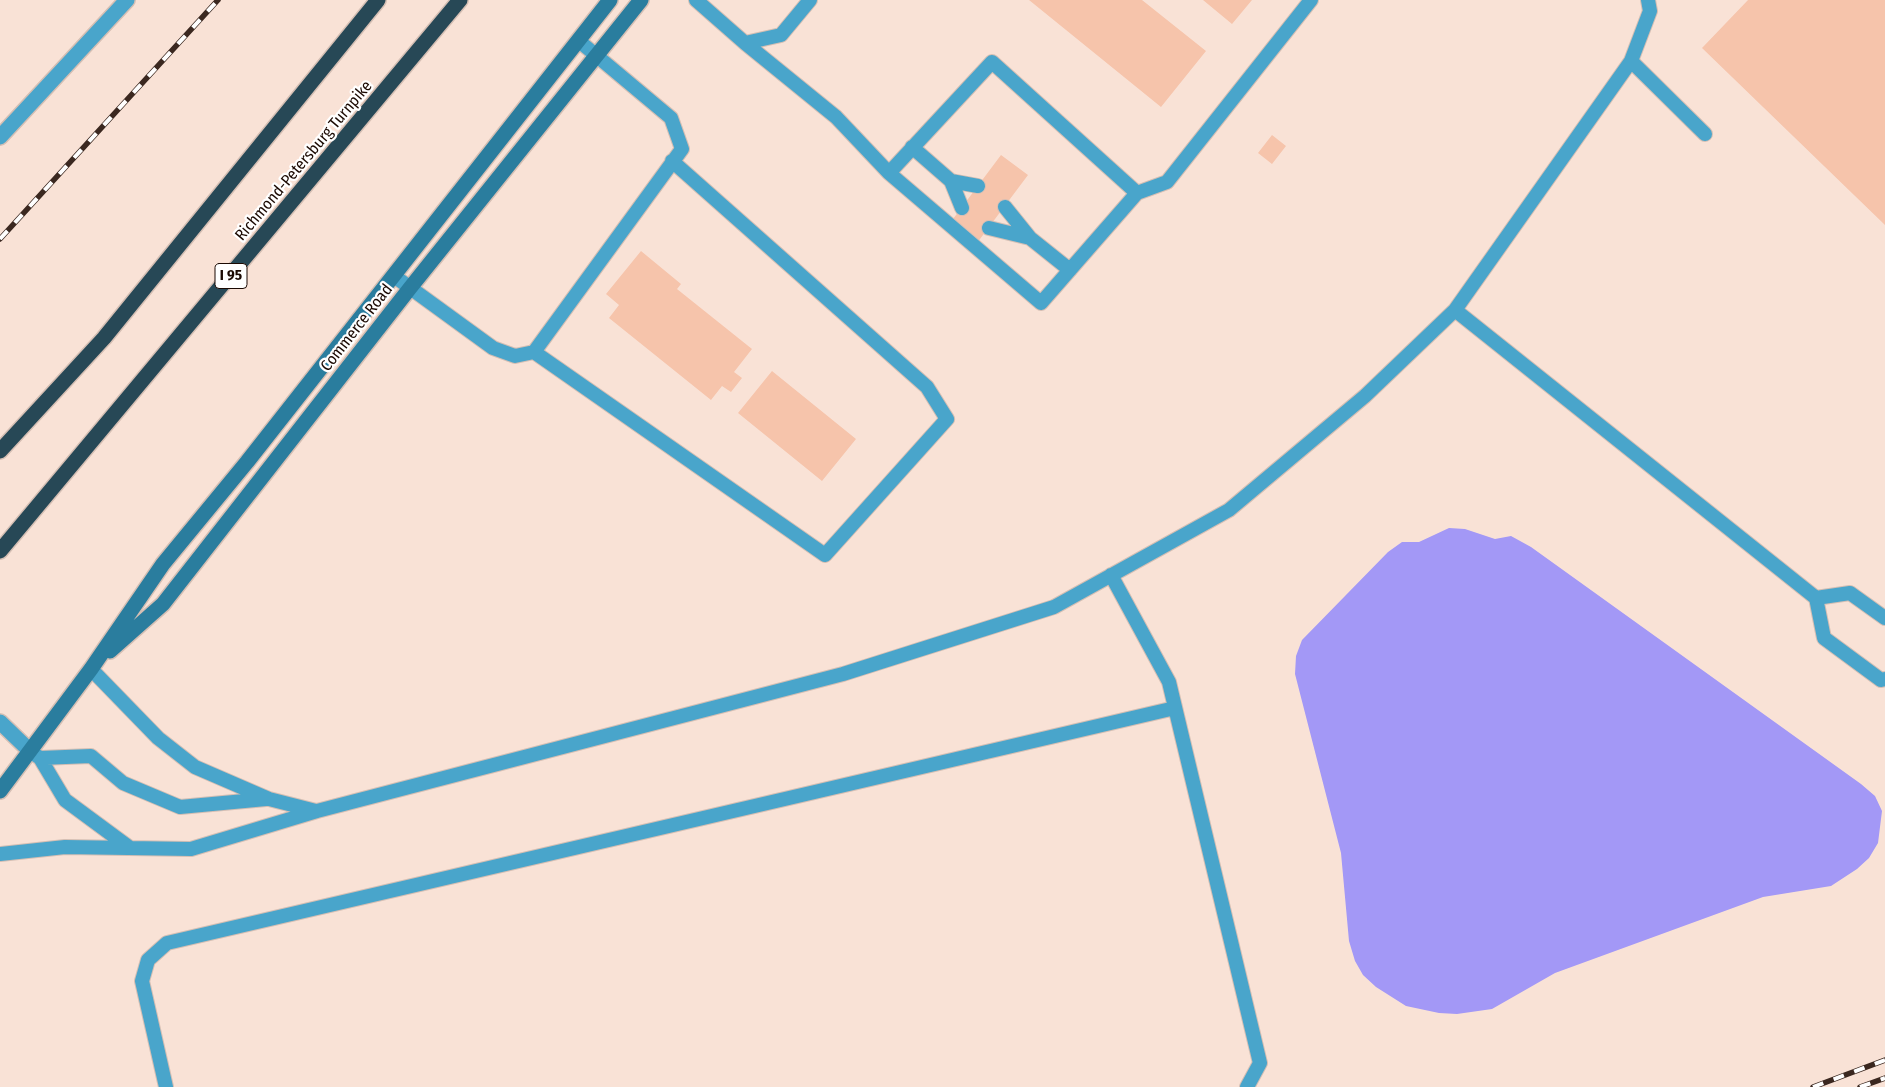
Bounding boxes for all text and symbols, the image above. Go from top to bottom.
street label: Richmond-Petersburg Turnpike [231,77,377,245]
road number: I 95 [215,264,247,288]
street label: Commerce Road [317,281,397,375]

